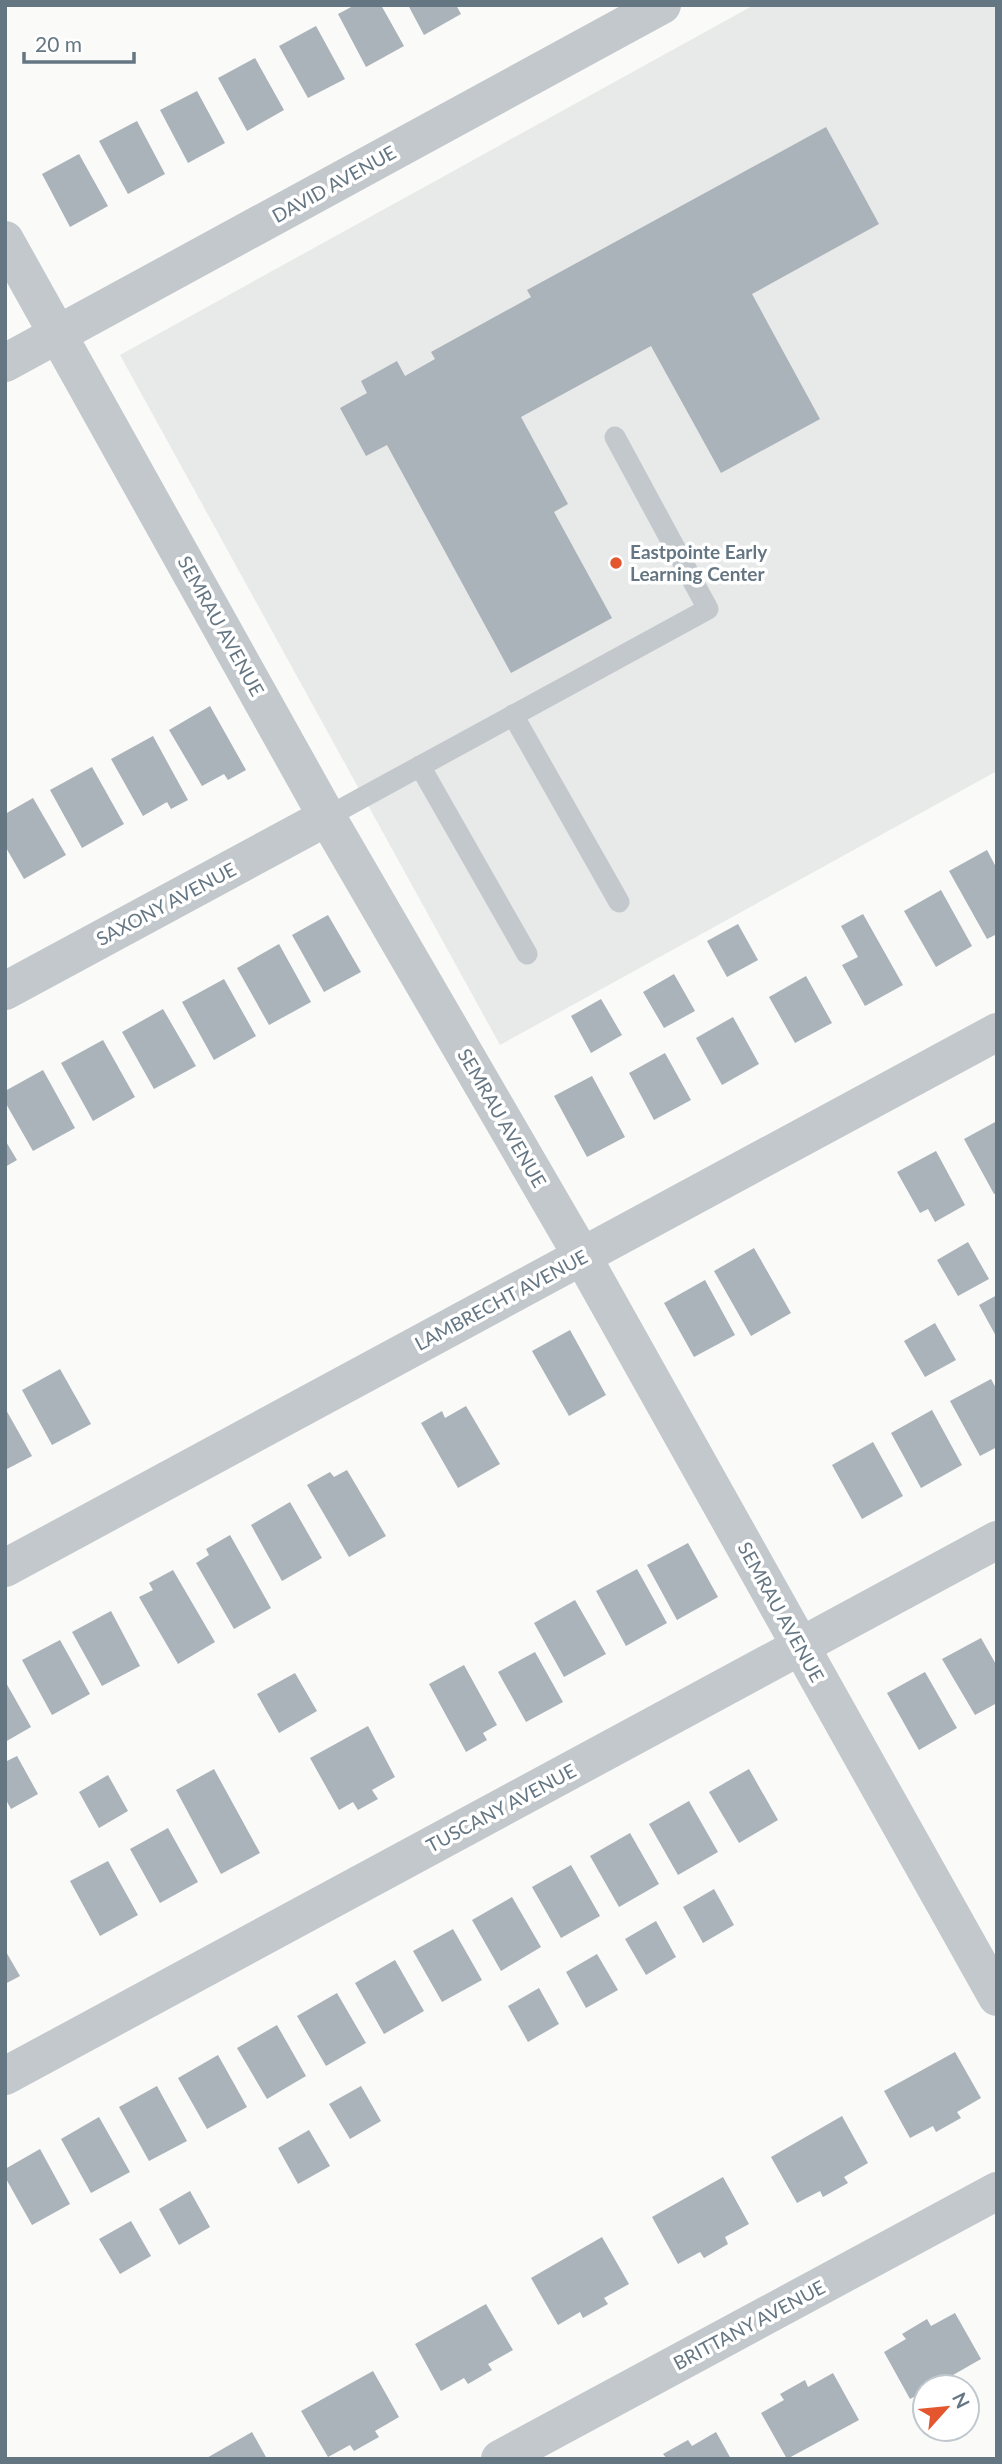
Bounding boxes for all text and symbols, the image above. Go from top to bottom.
scale bar [24,21,135,65]
text: 20 m [35,31,82,56]
street label: DAVID AVENUE [268,140,400,227]
place label: Eastpointe Early Learning Center [630,540,768,585]
street label: SEMRAU AVENUE [173,552,269,700]
marker: Eastpointe Early Learning Center [608,555,624,571]
street label: SAXONY AVENUE [92,857,240,950]
street label: SEMRAU AVENUE [453,1044,552,1191]
street label: LAMBRECHT AVENUE [410,1244,591,1355]
street label: SEMRAU AVENUE [733,1538,829,1686]
street label: TUSCANY AVENUE [422,1758,579,1857]
street label: BRITTANY AVENUE [669,2275,829,2374]
north arrow [911,2373,981,2443]
text: N [948,2388,975,2412]

